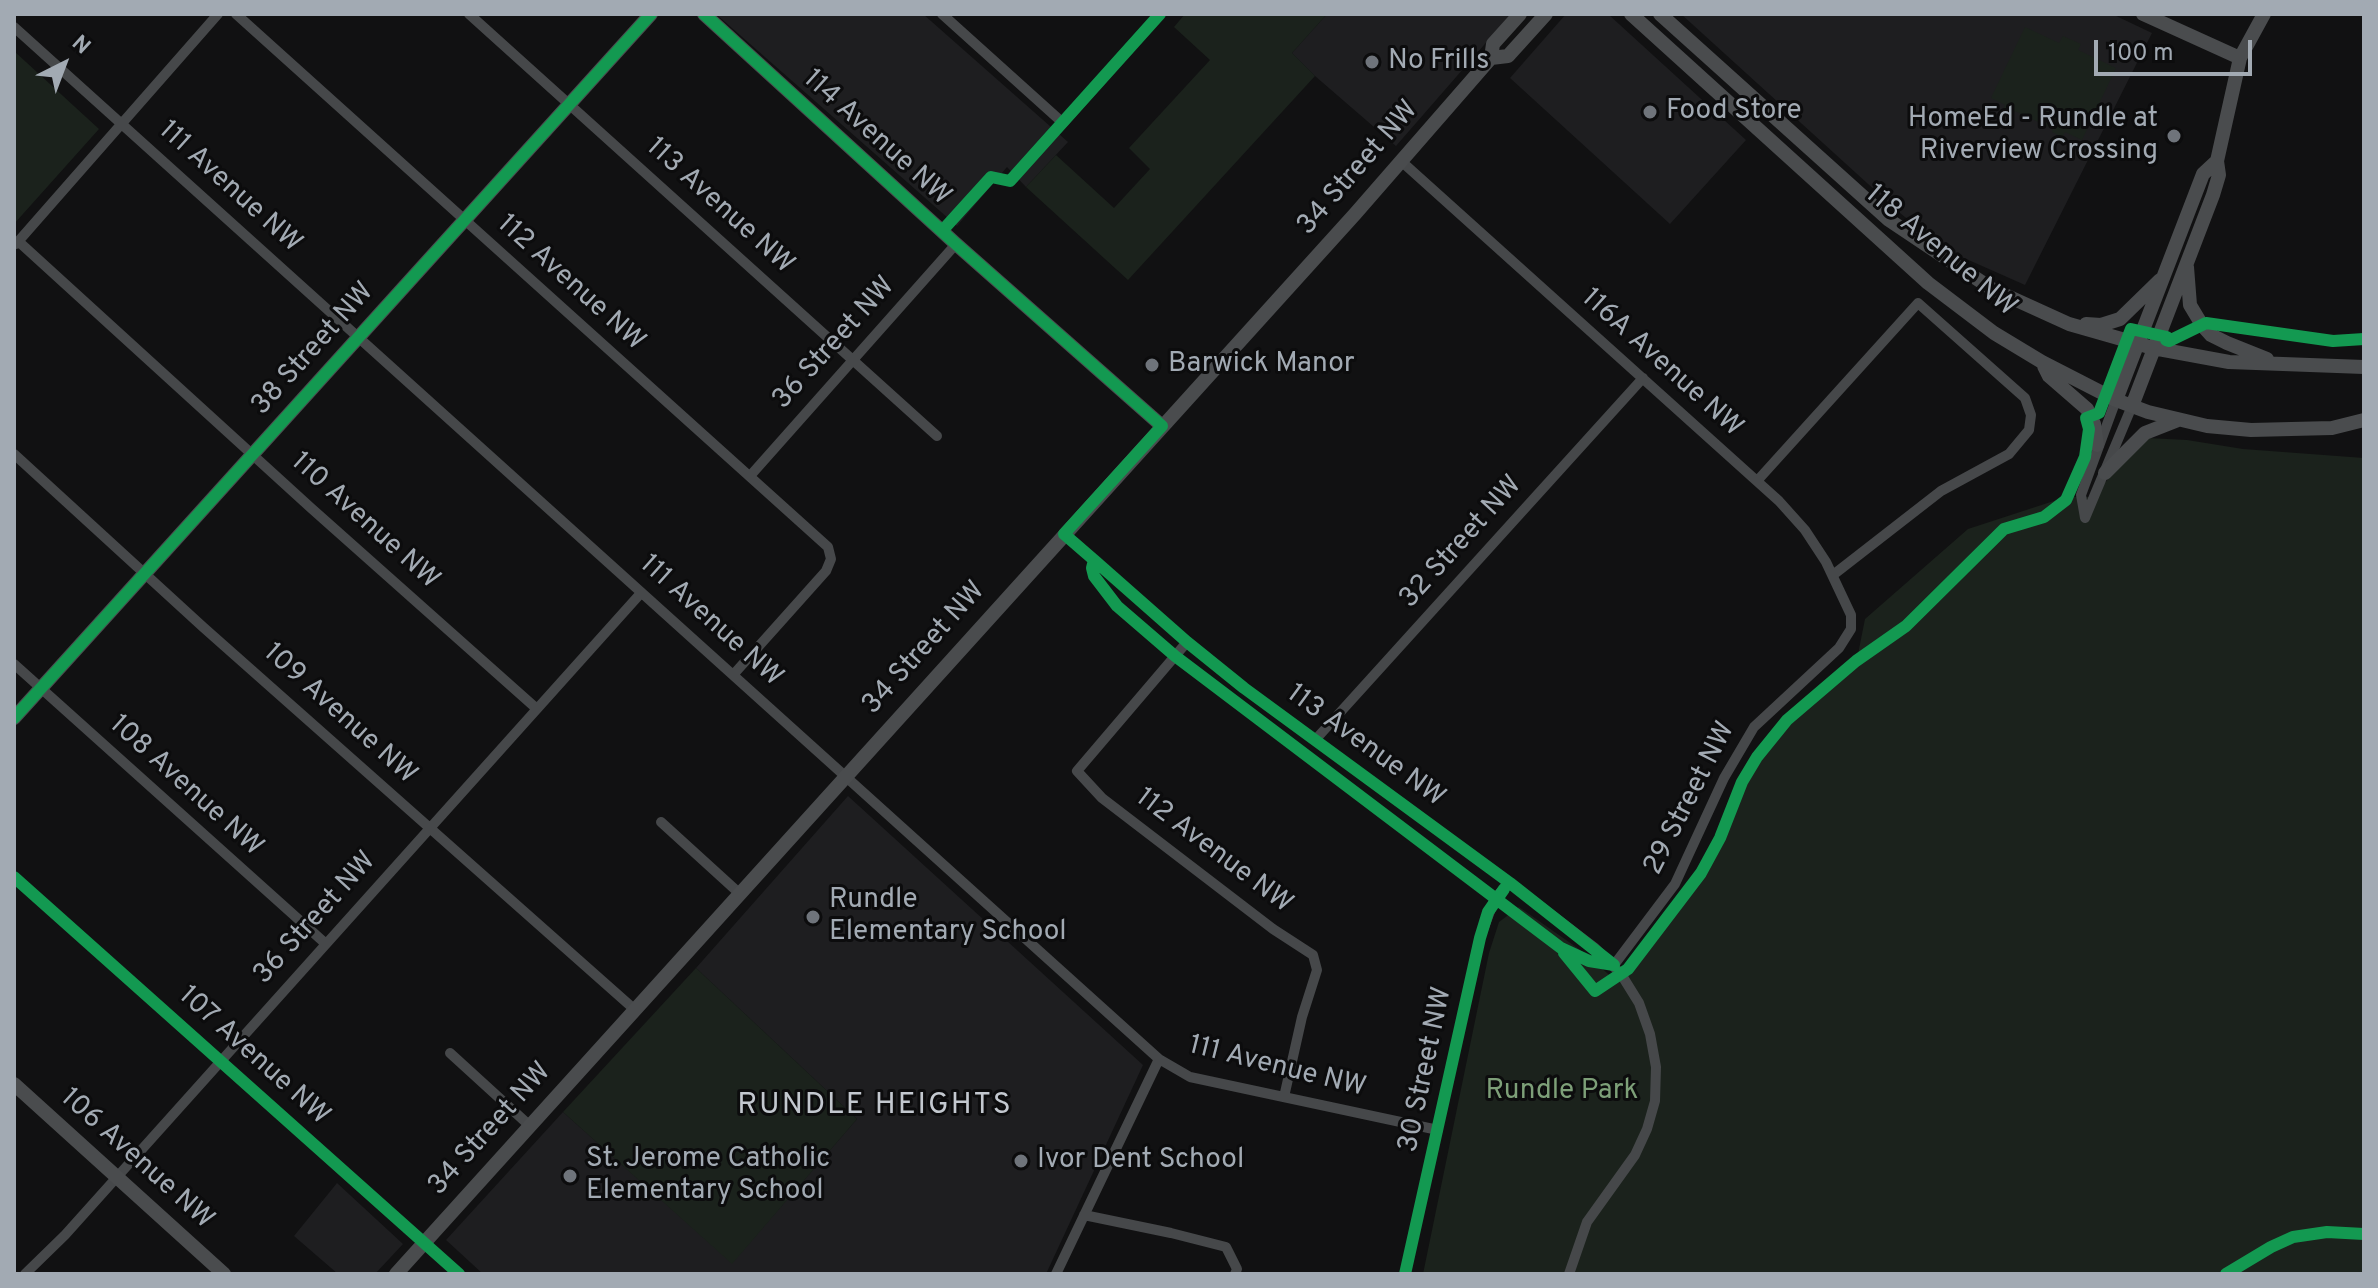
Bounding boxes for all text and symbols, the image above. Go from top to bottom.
north arrow [24,24,104,104]
scale bar [2098,24,2256,74]
text: N [65,30,95,61]
text: 100 m [2108,39,2174,69]
place label: No Frills [1388,45,1489,79]
marker: No Frills [1363,53,1381,71]
street label: 114 Avenue NW [795,64,957,214]
street label: 34 Street NW [1291,95,1427,243]
place label: Food Store [1666,95,1801,129]
marker: Food Store [1641,103,1659,121]
place label: HomeEd - Rundle at Riverview Crossing [1908,103,2158,169]
street label: 111 Avenue NW [150,115,308,261]
marker: HomeEd - Rundle at Riverview Crossing [2165,127,2183,145]
street label: 113 Avenue NW [638,132,800,282]
street label: 118 Avenue NW [1857,179,2023,325]
street label: 112 Avenue NW [489,209,651,359]
street label: 36 Street NW [767,271,903,417]
street label: 38 Street NW [246,277,382,423]
street label: 116A Avenue NW [1573,283,1749,445]
place label: Barwick Manor [1168,348,1355,382]
marker: Barwick Manor [1143,356,1161,374]
street label: 110 Avenue NW [283,446,445,598]
street label: 32 Street NW [1394,470,1530,616]
street label: 111 Avenue NW [631,549,789,695]
street label: 34 Street NW [856,576,994,722]
street label: 109 Avenue NW [255,637,423,793]
street label: 113 Avenue NW [1279,678,1451,816]
street label: 108 Avenue NW [101,709,269,865]
street label: 29 Street NW [1638,717,1744,881]
street label: 112 Avenue NW [1128,782,1298,922]
street label: 36 Street NW [248,846,384,992]
place label: Rundle Elementary School [829,884,1067,950]
marker: Rundle Elementary School [804,908,822,926]
street label: 107 Avenue NW [170,980,336,1134]
street label: 30 Street NW [1393,984,1461,1156]
street label: 111 Avenue NW [1185,1030,1369,1106]
street label: 34 Street NW [422,1057,560,1203]
park label: Rundle Park [1486,1075,1638,1109]
street label: 106 Avenue NW [52,1082,220,1238]
district label: RUNDLE HEIGHTS [737,1089,1013,1125]
place label: St. Jerome Catholic Elementary School [586,1143,830,1209]
place label: Ivor Dent School [1037,1144,1244,1178]
marker: Ivor Dent School [1012,1152,1030,1170]
marker: St. Jerome Catholic Elementary School [561,1167,579,1185]

